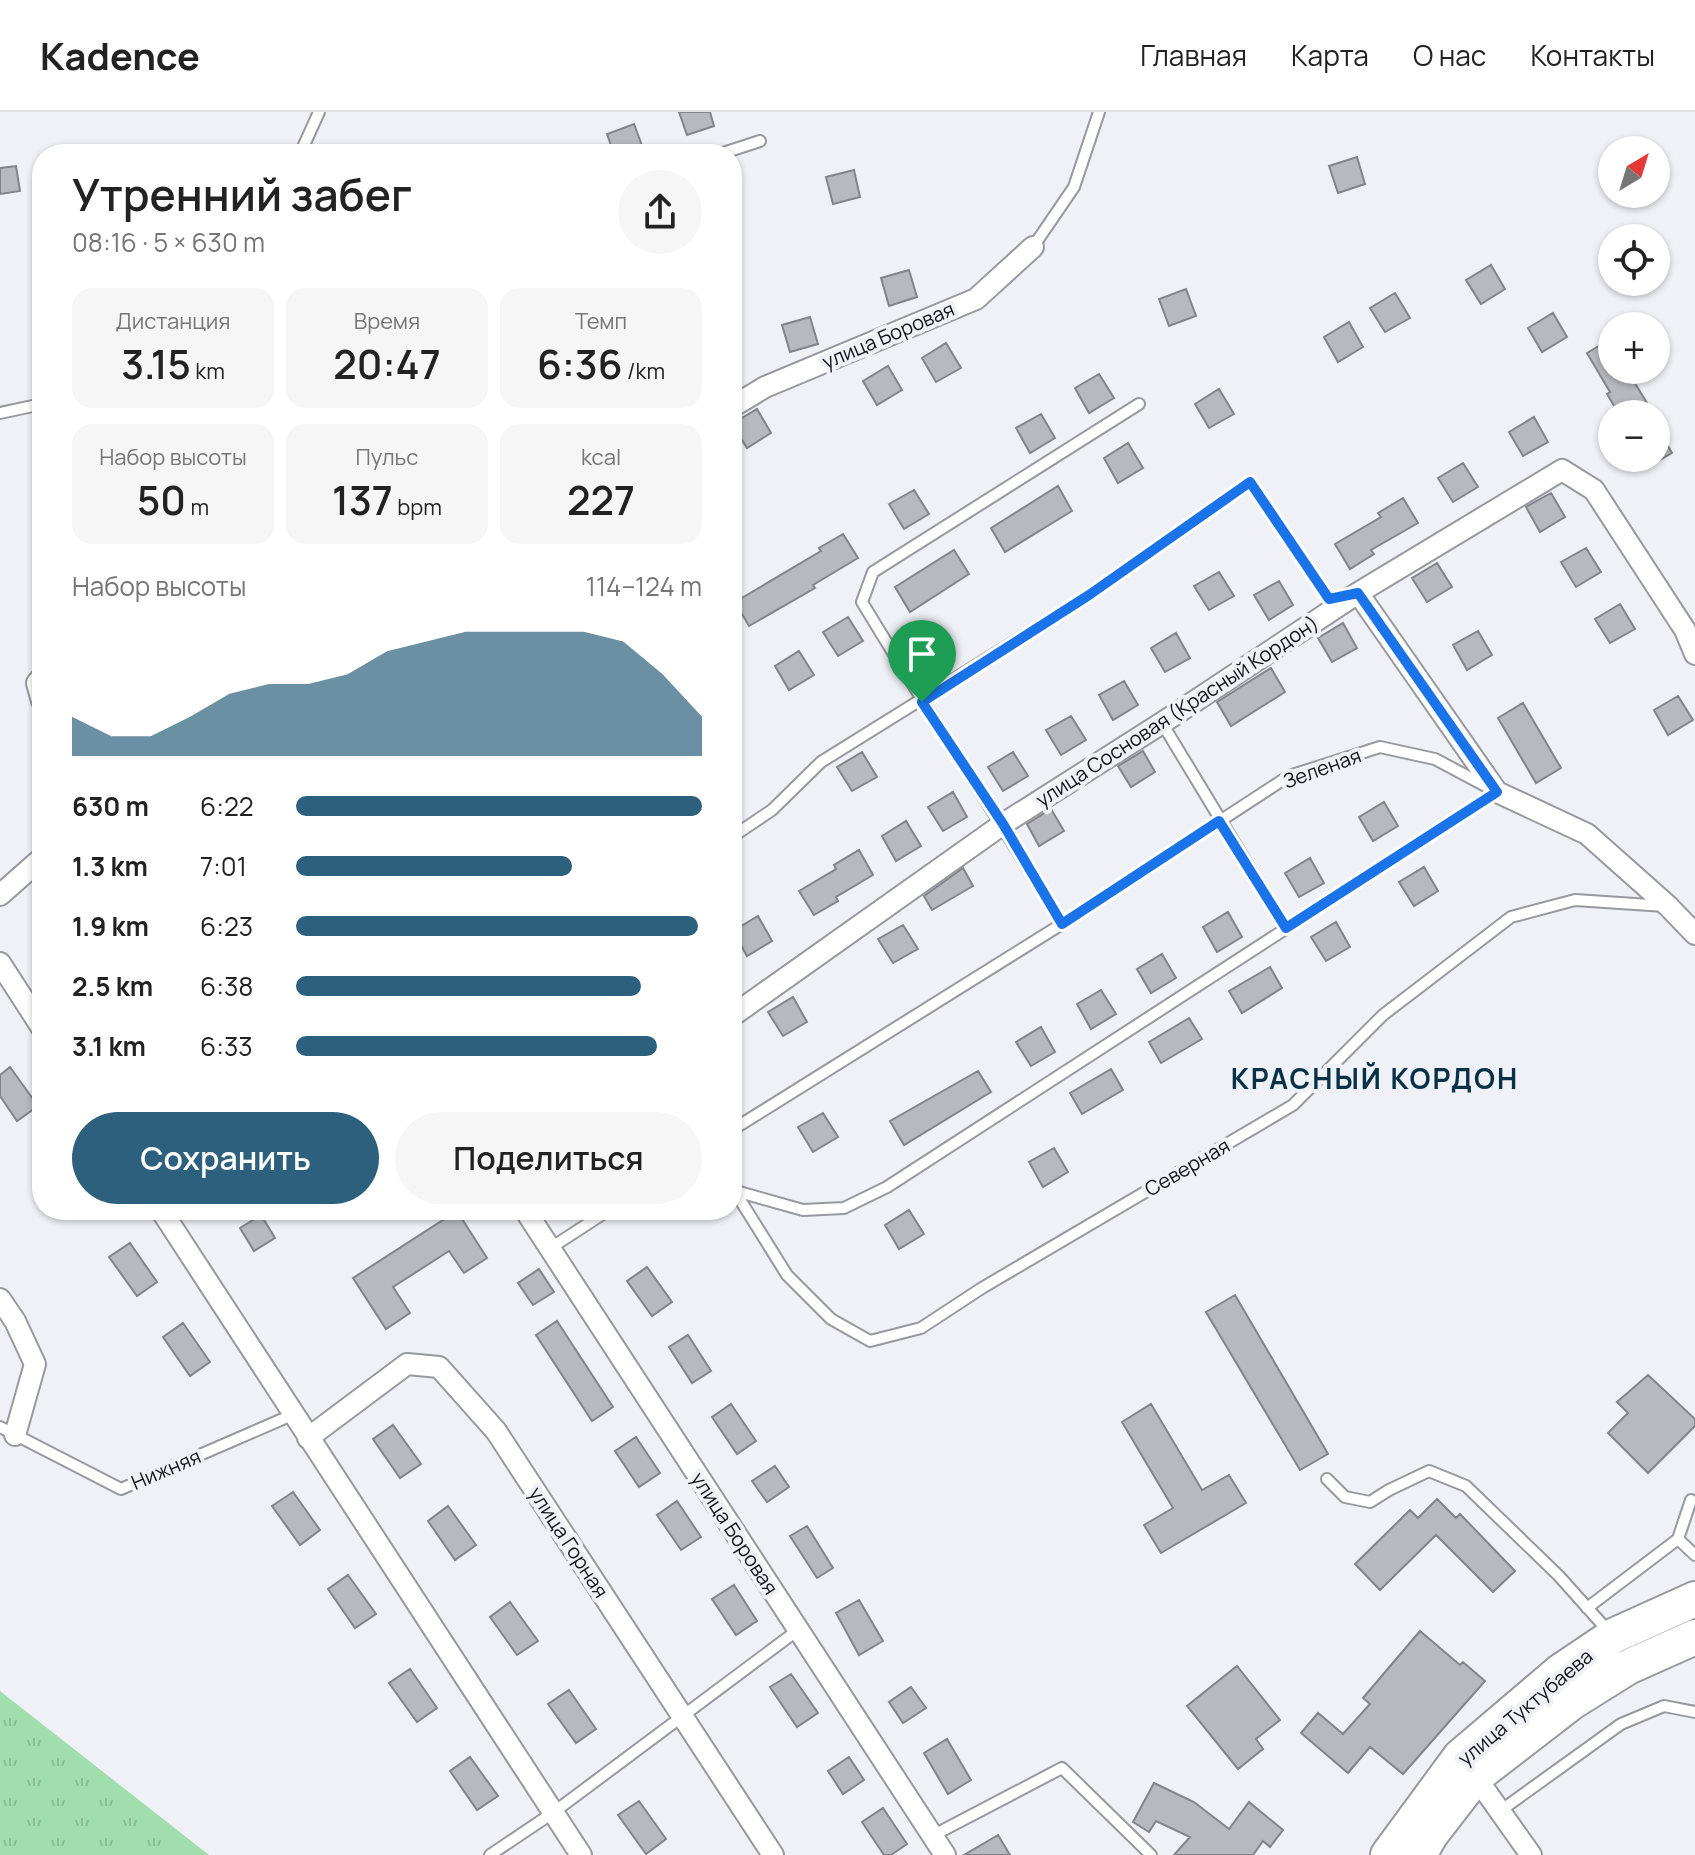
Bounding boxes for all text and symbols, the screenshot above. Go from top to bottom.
text: Kadence [40,29,200,81]
text: Главная [1140,36,1247,74]
text: Карта [1291,36,1369,74]
text: О нас [1413,36,1486,74]
text: Контакты [1530,36,1655,74]
north arrow [1598,136,1670,208]
map controls [1598,136,1670,472]
text: Утренний забег [72,164,412,224]
button: share [618,170,702,254]
text: 08:16 · 5 × 630 m [72,224,265,260]
button: locate [1598,224,1670,296]
street label: улица Боровая [818,295,958,375]
text: Дистанция [116,306,230,336]
text: Время [354,306,420,336]
text: Темп [575,306,627,336]
button: + [1598,312,1670,384]
text: 3.15 [121,336,191,391]
text: 20:47 [333,336,441,391]
text: 6:36 [537,336,623,391]
text: km [191,356,225,386]
text: /km [623,356,665,386]
button: − [1598,400,1670,472]
text: Набор высоты [99,442,247,472]
text: Пульс [356,442,418,472]
text: kcal [581,442,621,472]
text: 50 [137,472,186,527]
text: 137 [332,472,393,527]
text: 227 [567,472,635,527]
text: m [186,492,209,522]
text: bpm [393,492,442,522]
text: Набор высоты [72,568,246,604]
text: 114–124 m [586,568,702,604]
street label: улица Сосновая (Красный Кордон) [1030,609,1324,813]
pin [888,620,956,702]
icon: arrive [900,632,944,676]
street label: Зеленая [1279,741,1365,795]
text: 630 m [72,788,149,824]
text: 6:22 [200,788,254,824]
text: 1.3 km [72,848,148,884]
text: 7:01 [200,848,247,884]
text: 1.9 km [72,908,149,944]
text: 6:23 [200,908,253,944]
text: 2.5 km [72,968,153,1004]
text: 6:38 [200,968,253,1004]
text: 3.1 km [72,1028,146,1064]
text: 6:33 [200,1028,253,1064]
district label: КРАСНЫЙ КОРДОН [1231,1059,1519,1097]
button: Сохранить [72,1112,379,1204]
button: Поделиться [395,1112,702,1204]
street label: Северная [1139,1132,1235,1202]
street label: Нижняя [127,1442,205,1496]
street label: улица Боровая [685,1467,785,1599]
street label: улица Горная [523,1481,615,1603]
street label: улица Туктубаева [1452,1643,1598,1771]

